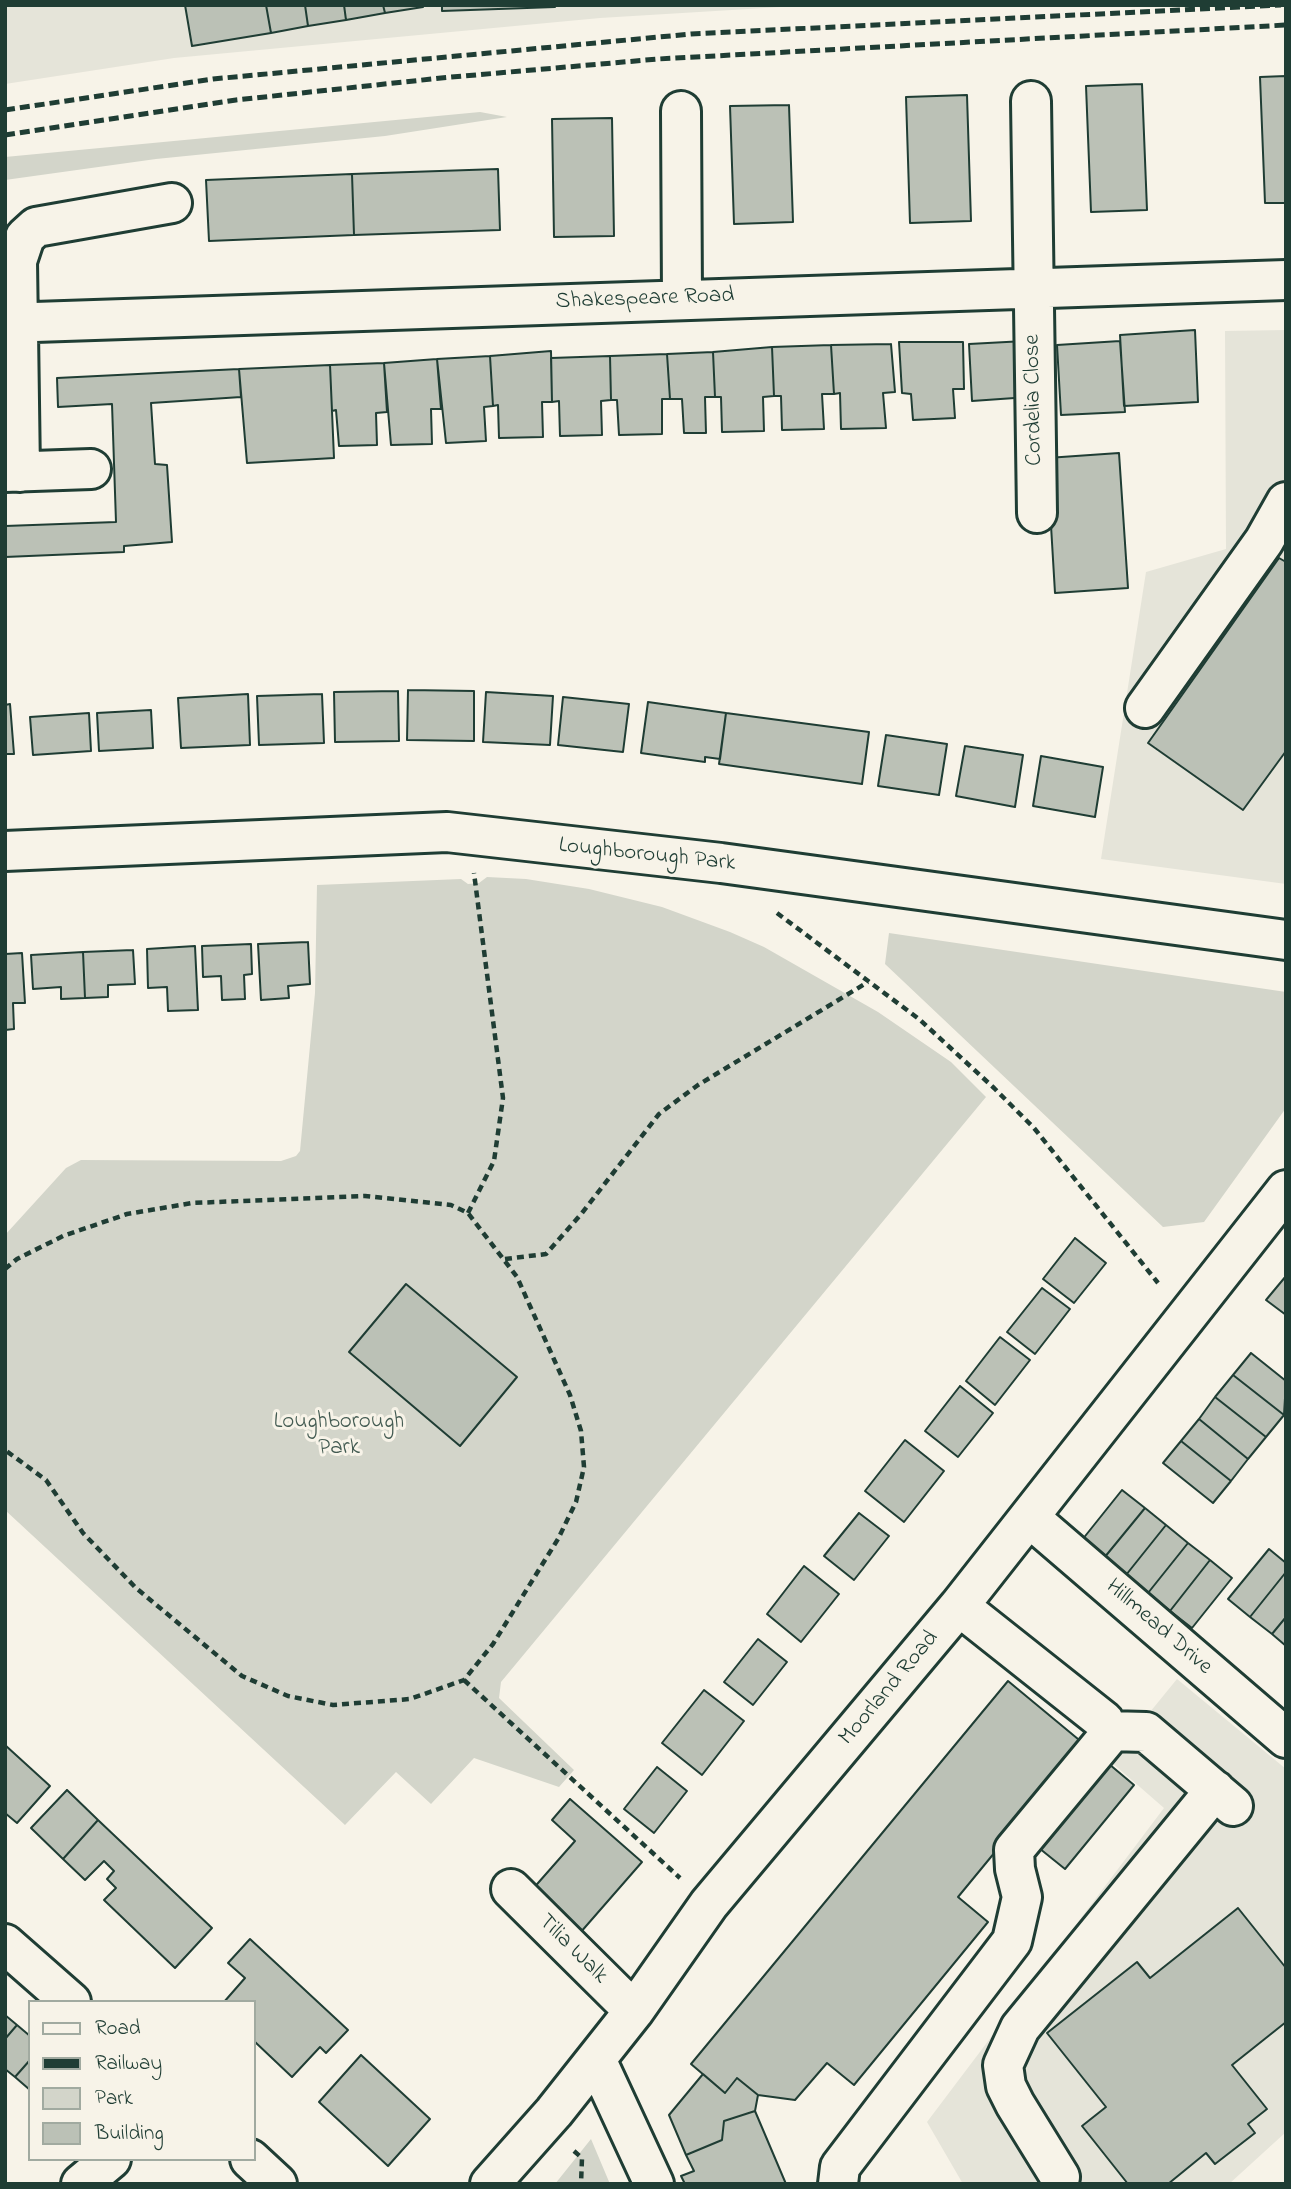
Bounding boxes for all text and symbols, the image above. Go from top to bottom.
street label: Shakespeare Road [555,283,735,317]
street label: Cordelia Close [1020,334,1050,466]
street label: Loughborough Park [557,833,737,879]
park label: Loughborough Park [274,1409,404,1463]
street label: Hillmead Drive [1099,1574,1217,1682]
street label: Moorland Road [834,1626,946,1752]
street label: Tilia Walk [531,1909,613,1991]
legend [28,2000,256,2161]
text: Road [95,2014,141,2044]
text: Railway [95,2049,162,2079]
text: Park [95,2084,133,2114]
text: Building [95,2119,164,2149]

